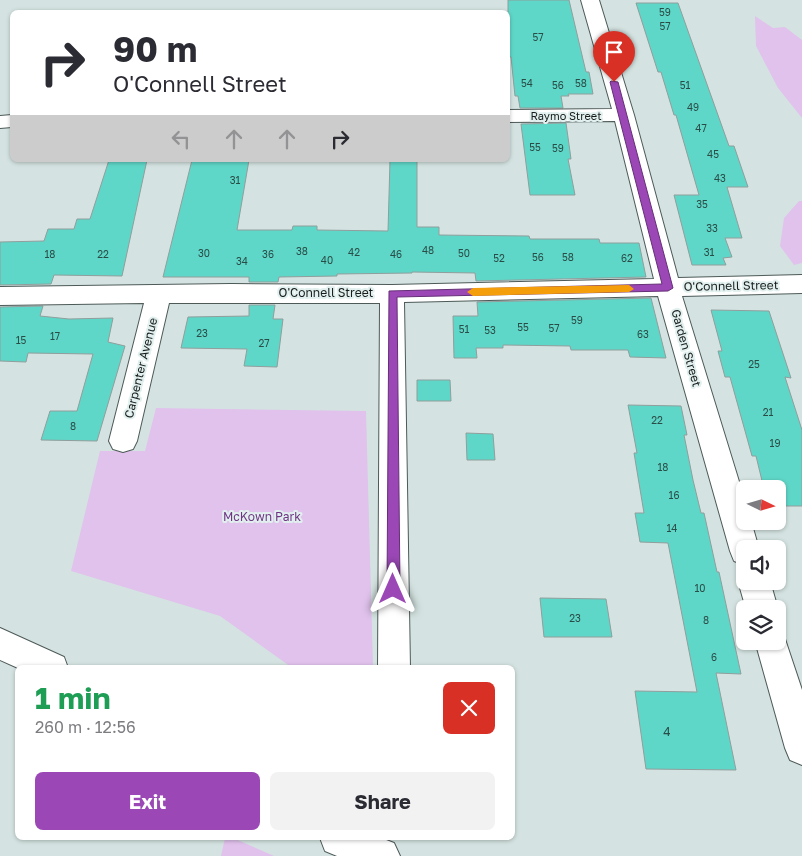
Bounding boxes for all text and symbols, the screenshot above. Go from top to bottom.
house number: 59 [659,6,671,18]
house number: 57 [659,20,671,32]
text: 90 m [113,28,197,70]
icon: right [30,30,95,95]
house number: 57 [532,31,544,43]
pin [593,31,635,82]
icon: arrive [600,38,628,66]
text: O'Connell Street [113,70,287,97]
house number: 54 [521,77,533,89]
house number: 58 [575,77,587,89]
house number: 56 [552,79,564,91]
house number: 51 [680,79,690,91]
house number: 49 [687,101,699,113]
street label: Raymo Street [530,109,602,122]
house number: 47 [695,122,707,134]
icon: left [167,125,195,153]
icon: ahead [220,125,248,153]
icon: ahead [273,125,301,153]
icon: right [326,125,354,153]
house number: 55 [529,141,541,153]
house number: 59 [552,142,564,154]
house number: 45 [707,148,719,160]
house number: 43 [714,172,726,184]
house number: 31 [230,174,240,186]
house number: 35 [696,198,708,210]
house number: 33 [706,222,718,234]
house number: 48 [422,244,434,256]
house number: 38 [296,245,308,257]
house number: 42 [348,246,360,258]
house number: 31 [704,246,714,258]
house number: 30 [198,247,210,259]
house number: 50 [458,247,470,259]
house number: 18 [45,248,55,260]
house number: 22 [97,248,109,260]
house number: 36 [262,248,274,260]
house number: 46 [390,248,402,260]
house number: 56 [532,251,544,263]
house number: 58 [562,251,574,263]
house number: 52 [493,252,505,264]
house number: 62 [621,252,633,264]
house number: 40 [321,254,333,266]
house number: 34 [236,255,248,267]
street label: O'Connell Street [683,277,779,294]
street label: O'Connell Street [279,285,374,300]
street label: Garden Street [668,307,705,389]
house number: 59 [571,314,583,326]
street label: Carpenter Avenue [121,316,160,420]
house number: 55 [517,321,529,333]
house number: 57 [548,322,560,334]
house number: 51 [459,323,469,335]
house number: 53 [484,324,496,336]
house number: 23 [196,327,208,339]
house number: 63 [637,328,649,340]
house number: 17 [50,330,60,342]
house number: 15 [16,334,27,346]
house number: 27 [258,337,270,349]
house number: 25 [748,358,760,370]
house number: 21 [763,406,773,418]
house number: 22 [651,414,663,426]
house number: 8 [70,420,76,432]
house number: 19 [770,437,780,449]
house number: 18 [658,461,668,473]
north arrow [736,480,786,530]
map controls [736,480,786,650]
house number: 16 [669,489,679,501]
park label: McKown Park [223,509,301,524]
house number: 14 [667,522,677,534]
button: sound [736,540,786,590]
position arrow [366,562,418,614]
house number: 10 [694,582,706,594]
button: layers [736,600,786,650]
house number: 23 [569,612,581,624]
house number: 8 [703,614,709,626]
house number: 6 [711,651,717,663]
text: 1 min [35,680,111,716]
button: close [443,682,495,734]
text: 260 m · 12:56 [35,717,136,737]
house number: 4 [663,724,671,739]
button: Exit [35,772,260,830]
button: Share [270,772,495,830]

